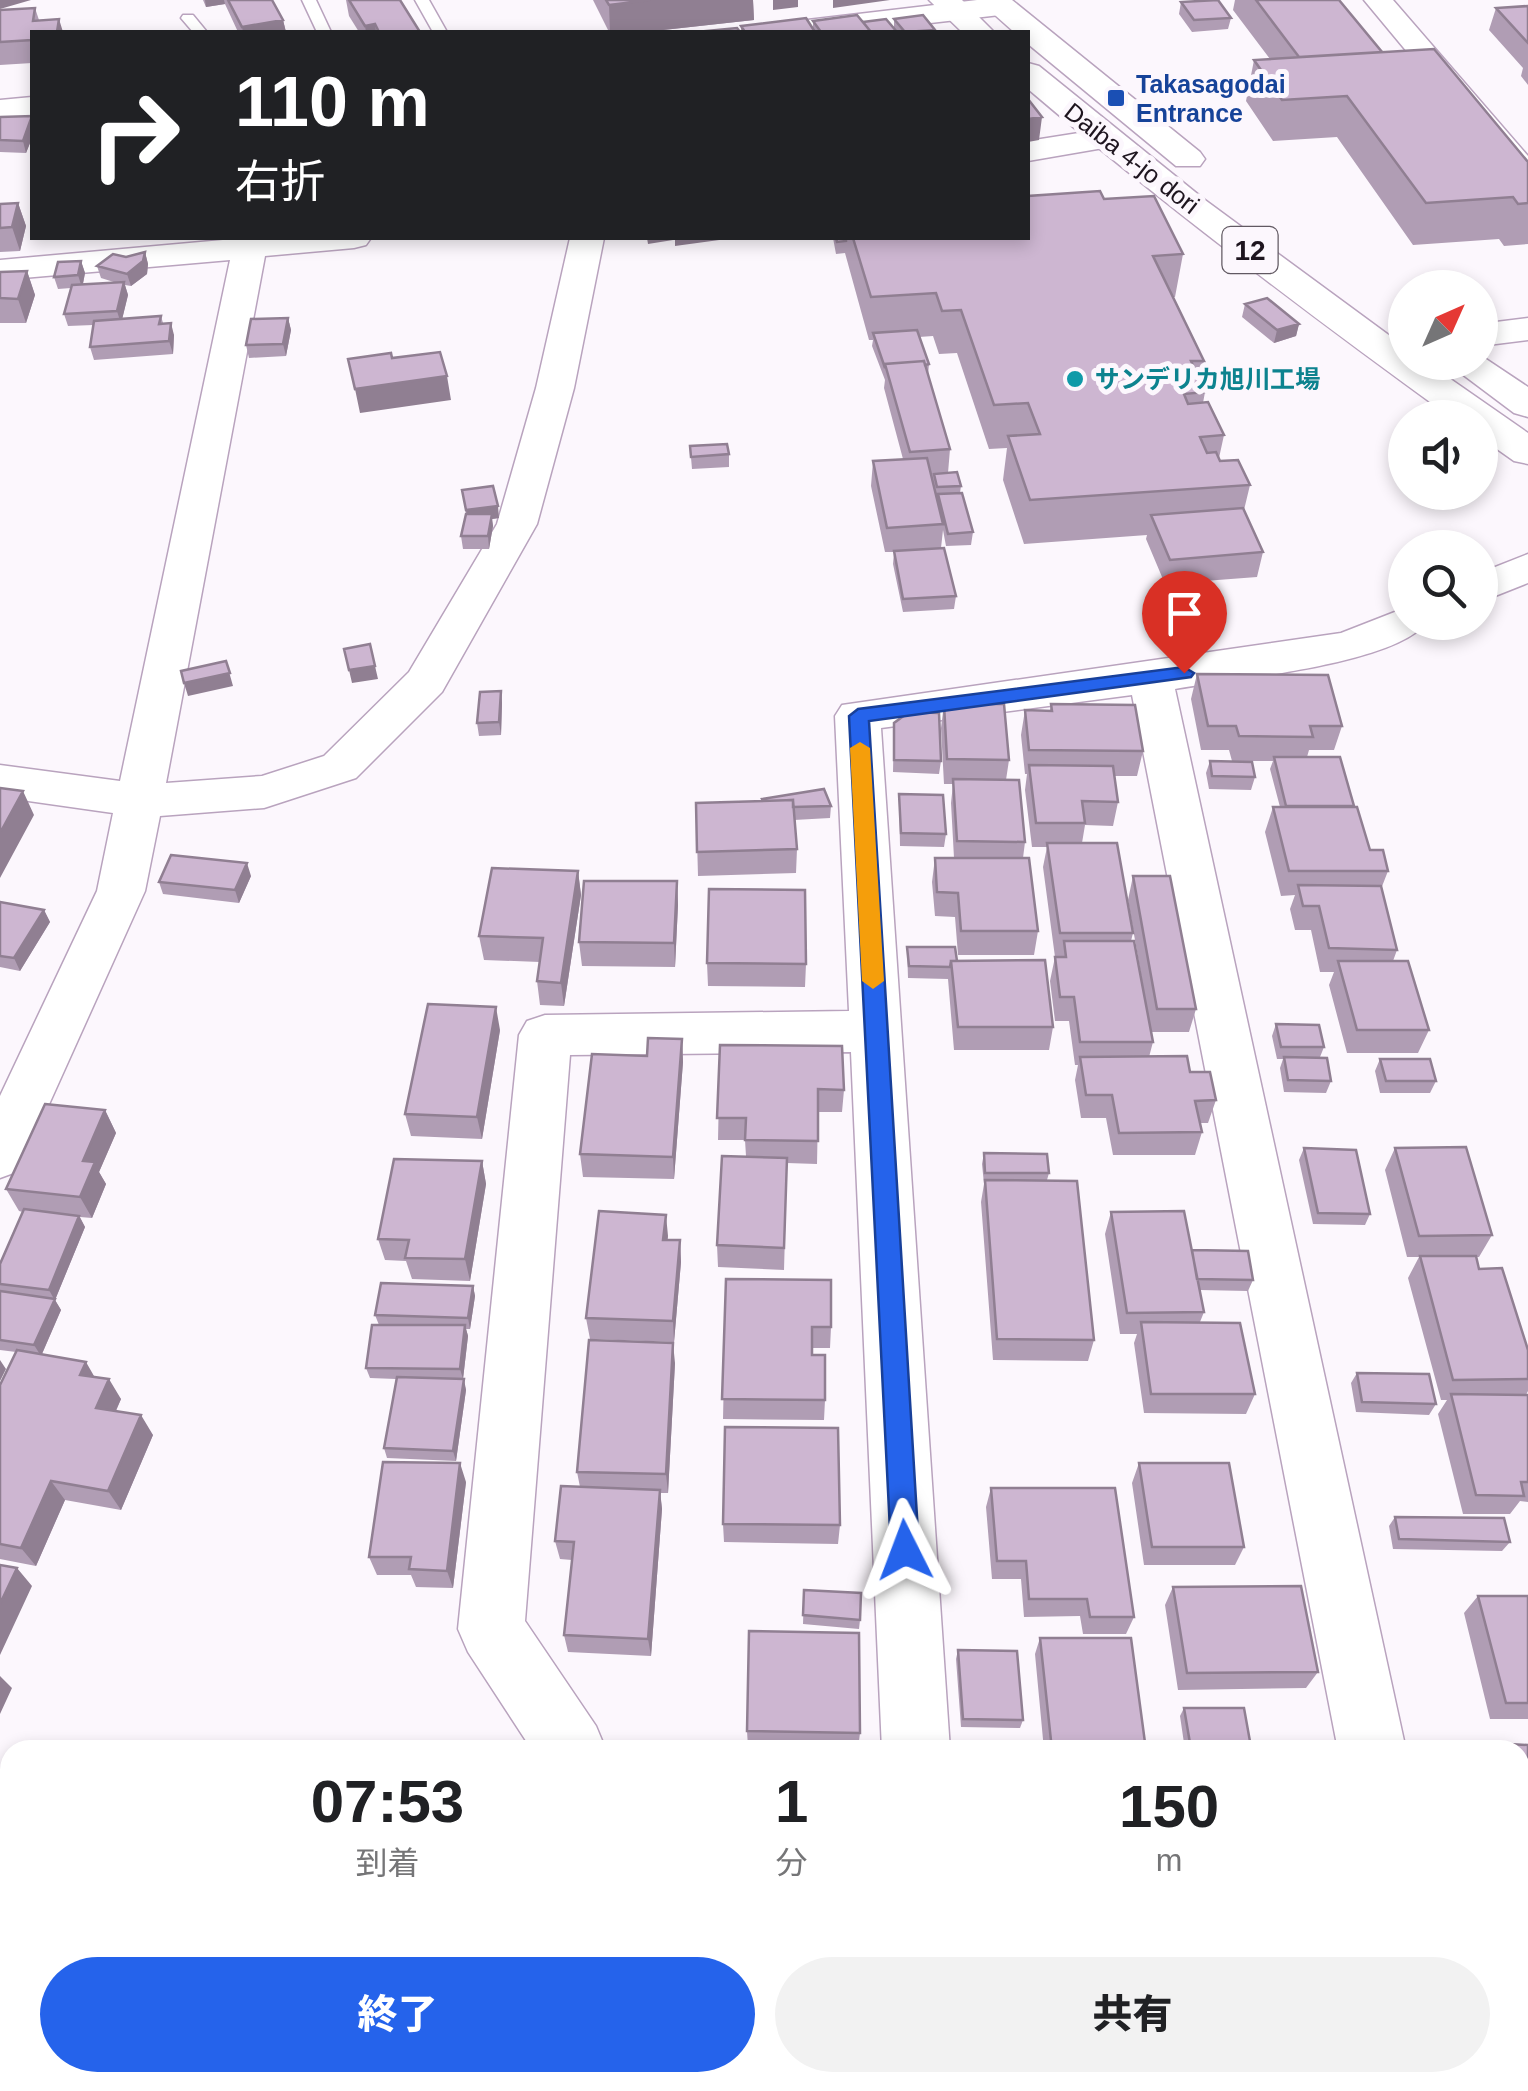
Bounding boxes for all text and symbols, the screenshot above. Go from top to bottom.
text: 110 m [235,63,430,141]
icon: right [70,70,200,200]
place label: Takasagodai Entrance [1136,70,1286,127]
marker: Takasagodai Entrance [1105,87,1127,109]
street label: Daiba 4-jo dori [1059,97,1205,219]
text: 右折 [235,156,325,207]
road number: 12 [1222,227,1278,273]
north arrow [1388,270,1498,380]
map controls [1388,270,1498,640]
place label: サンデリカ旭川工場 [1095,365,1320,393]
marker: サンデリカ旭川工場 [1064,368,1086,390]
button: sound [1388,400,1498,510]
button: search [1388,530,1498,640]
pin [1142,571,1227,674]
icon: arrive [1157,586,1212,641]
position arrow [853,1498,957,1602]
text: 07:53 [311,1768,464,1835]
text: 1 [775,1768,808,1835]
text: 150 [1119,1773,1219,1840]
text: m [1156,1842,1182,1878]
text: 到着 [355,1845,419,1881]
text: 分 [776,1845,808,1881]
button: 終了 [40,1957,755,2072]
button: 共有 [775,1957,1490,2072]

